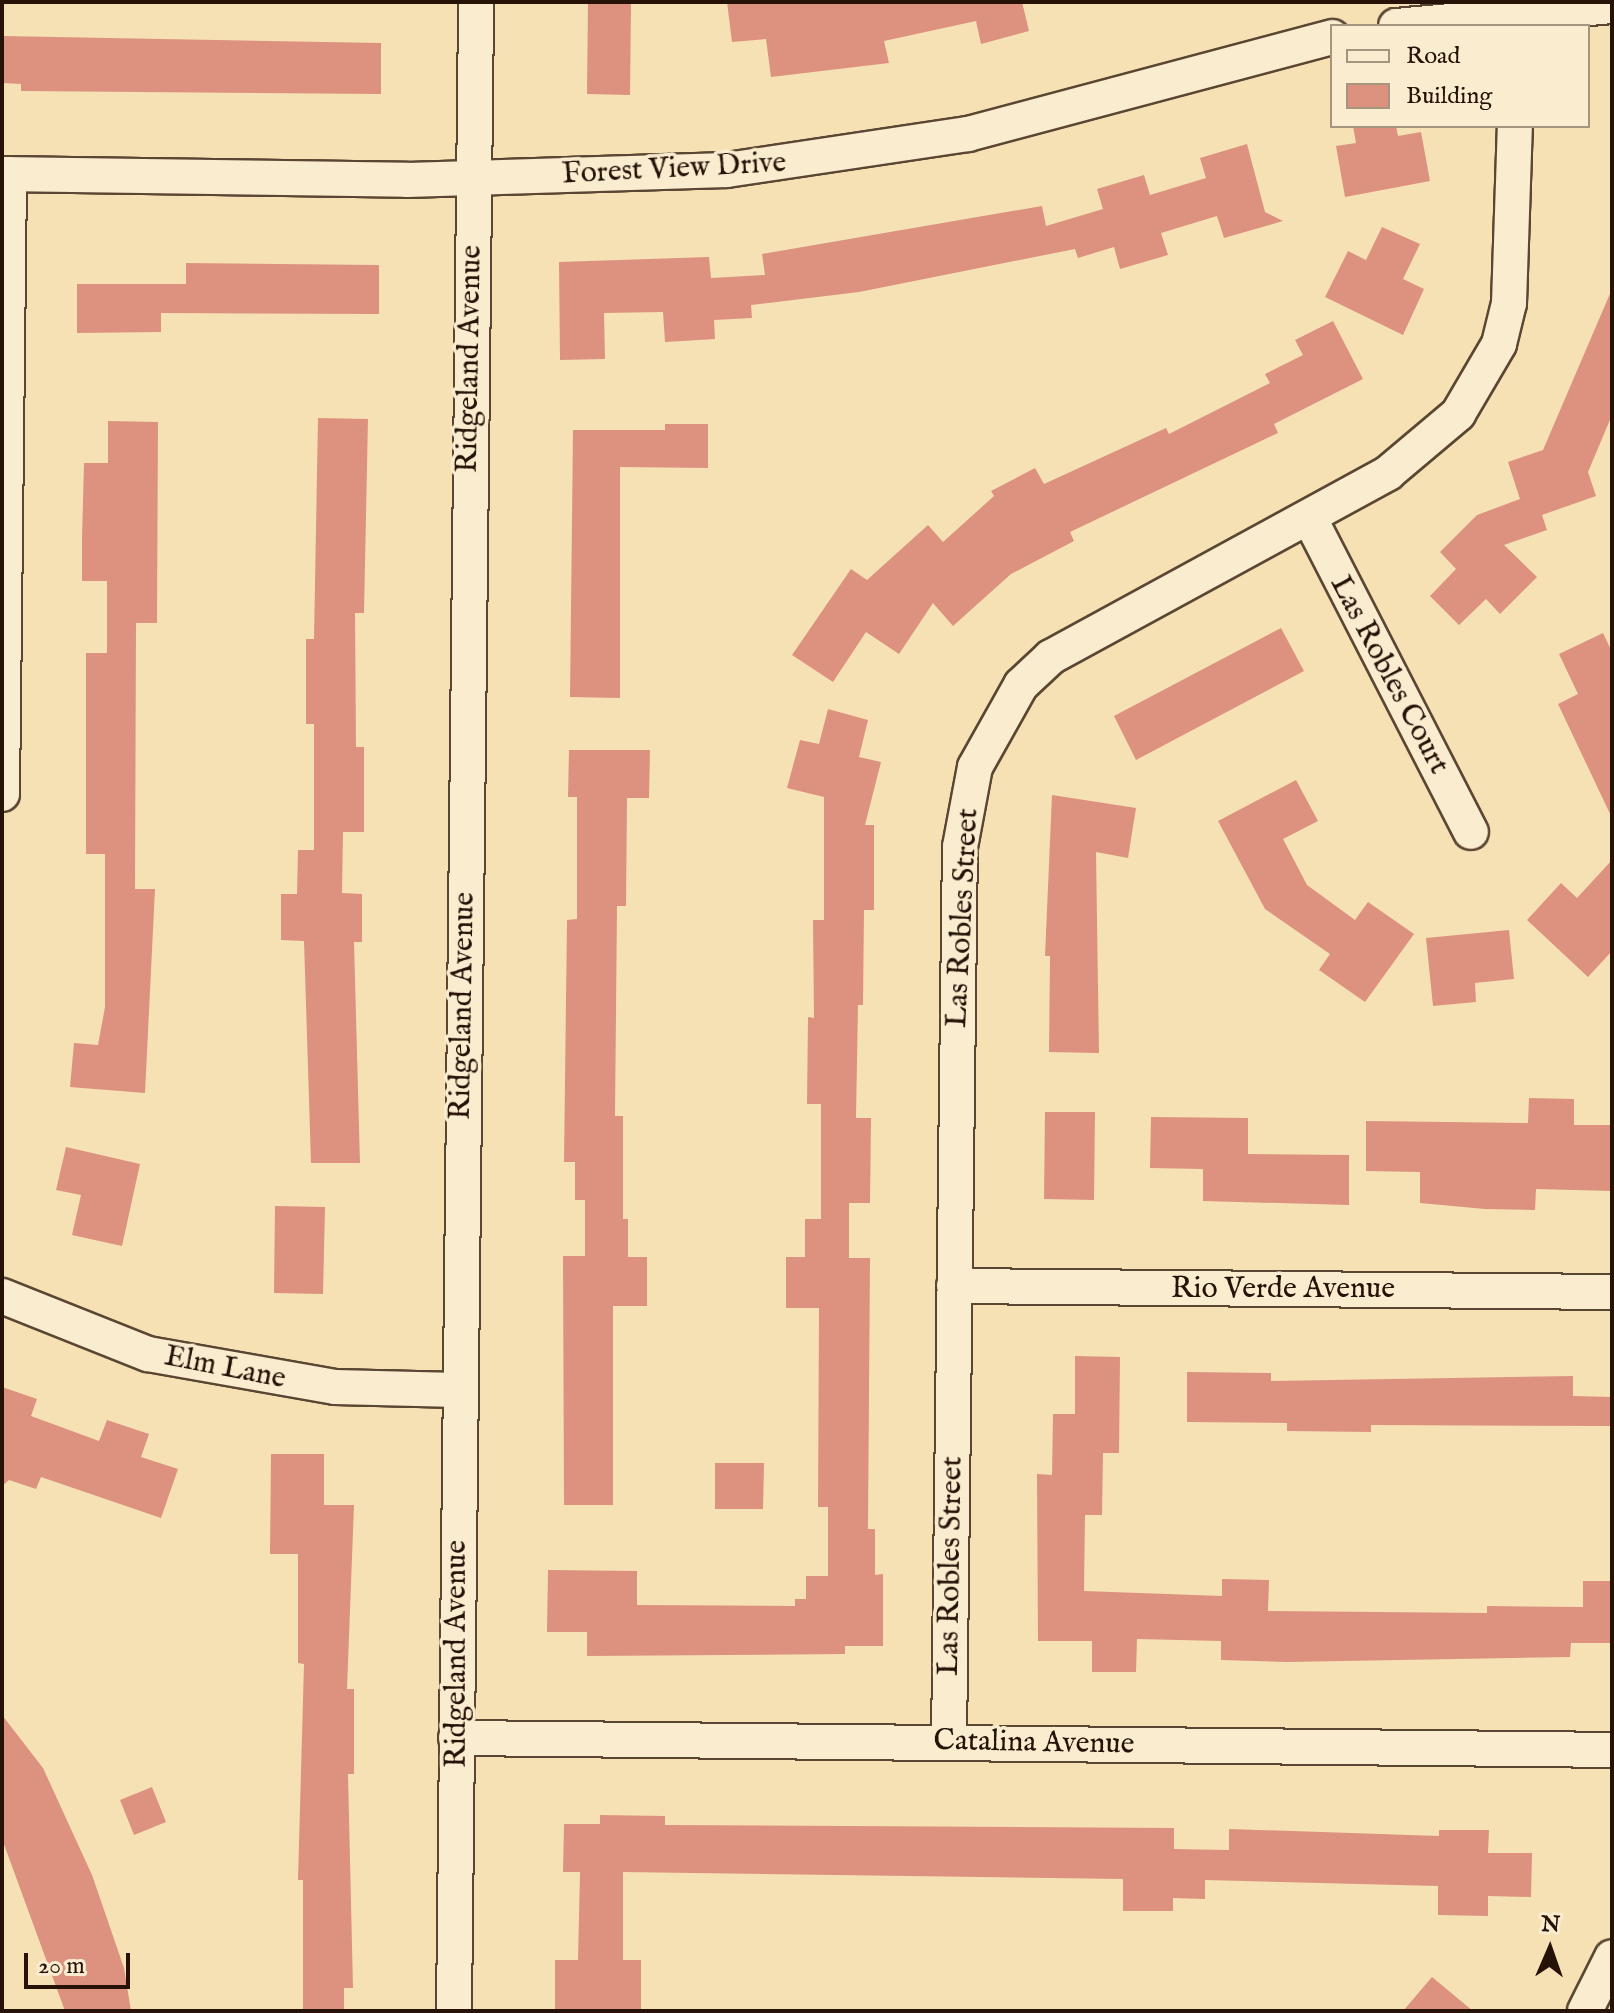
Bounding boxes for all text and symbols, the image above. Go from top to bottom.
legend [1330,24,1590,128]
text: Road [1406,41,1460,72]
text: Building [1406,81,1492,112]
street label: Forest View Drive [561,145,787,193]
street label: Ridgeland Avenue [450,245,490,473]
street label: Las Robles Court [1322,570,1456,780]
street label: Las Robles Street [939,807,987,1029]
street label: Ridgeland Avenue [443,892,483,1120]
street label: Rio Verde Avenue [1171,1271,1395,1307]
street label: Elm Lane [161,1339,289,1397]
street label: Las Robles Street [931,1456,971,1676]
street label: Ridgeland Avenue [439,1540,475,1768]
street label: Catalina Avenue [933,1723,1135,1763]
north arrow [1510,1909,1590,1989]
text: N [1541,1911,1561,1939]
scale bar [28,1937,134,1987]
text: 20 m [38,1951,85,1982]

